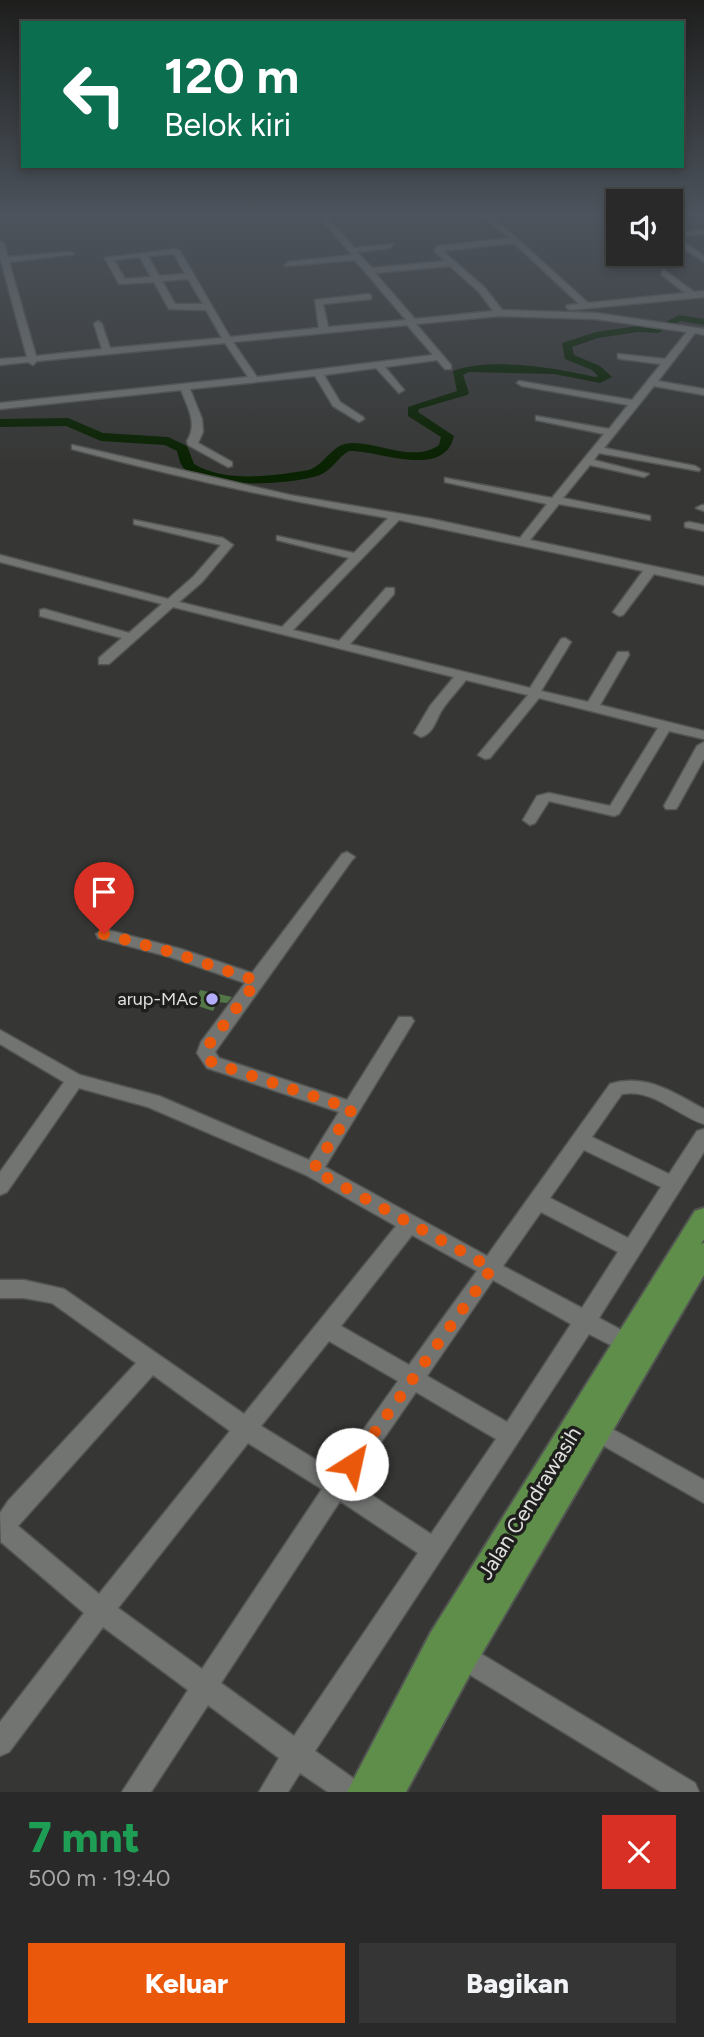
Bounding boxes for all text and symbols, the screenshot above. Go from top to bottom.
text: 120 m [164,46,299,105]
icon: left [49,49,140,140]
text: Belok kiri [164,106,291,144]
map controls [606,189,683,266]
button: sound [606,189,683,266]
pin [74,862,134,934]
icon: arrive [85,873,123,911]
place label: arup-MAc [118,988,198,1010]
marker: arup-MAc [204,991,220,1007]
street label: Jalan Cendrawasih [472,1422,586,1584]
position arrow [315,1427,389,1501]
text: 7 mnt [28,1812,140,1863]
button: close [602,1815,676,1889]
text: 500 m · 19:40 [28,1864,171,1892]
button: Keluar [28,1943,345,2023]
button: Bagikan [359,1943,676,2023]

